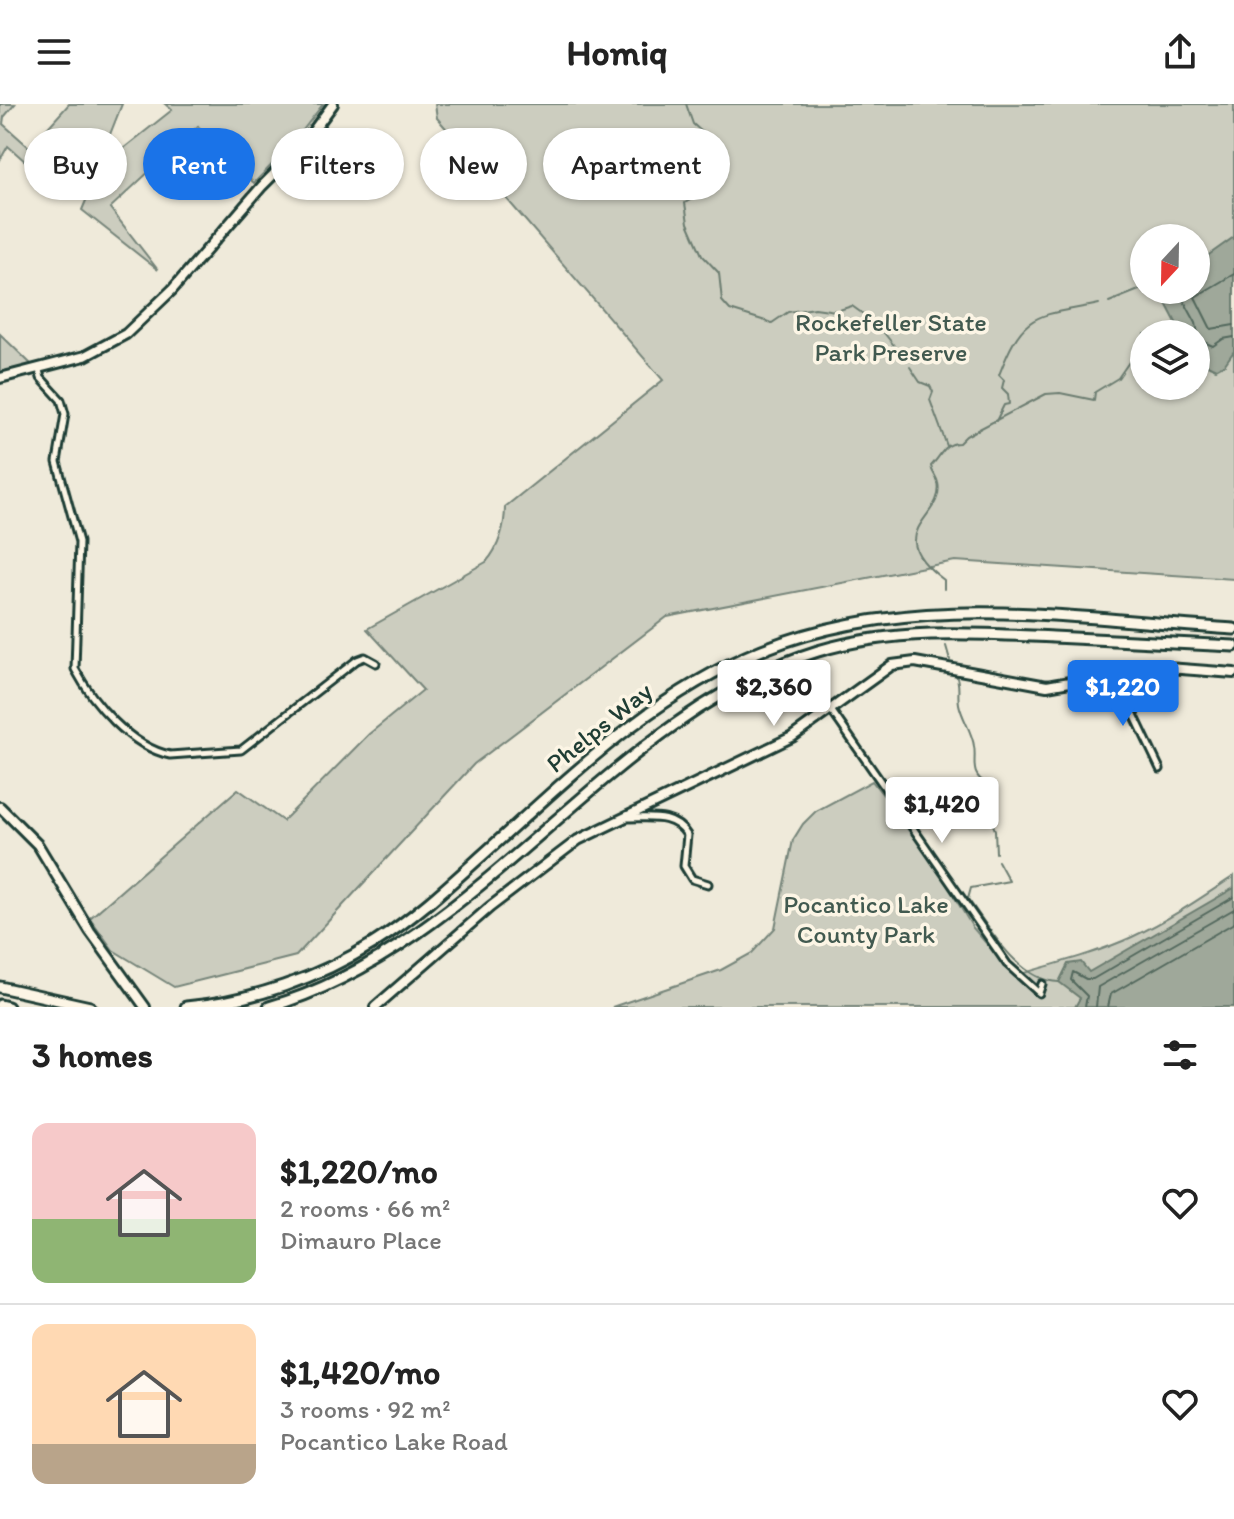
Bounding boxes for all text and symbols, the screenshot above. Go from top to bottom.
icon: menu [32,30,76,74]
icon: share [1158,30,1202,74]
text: Homiq [566,31,668,74]
chip: Buy [24,128,127,200]
chip: Rent [143,128,255,200]
chip: Filters [271,128,404,200]
chip: New [420,128,527,200]
chip: Apartment [543,128,730,200]
north arrow [1130,224,1210,304]
map controls [1130,224,1210,400]
park label: Rockefeller State Park Preserve [795,306,987,368]
button: layers [1130,320,1210,400]
pin: $2,360 [709,660,839,728]
pin: $1,220 [1058,660,1188,728]
text: $2,360 [736,670,812,702]
text: $1,220 [1086,670,1160,702]
street label: Phelps Way [540,675,658,779]
pin: $1,420 [877,777,1007,845]
text: $1,420 [904,787,980,819]
park label: Pocantico Lake County Park [783,888,949,950]
icon: filters [1158,1033,1202,1077]
text: 3 homes [32,1035,153,1076]
text: $1,220/mo [280,1151,438,1192]
icon: home [96,1155,192,1251]
icon: heart [1158,1181,1202,1225]
text: 2 rooms · 66 m² [280,1192,450,1224]
text: Dimauro Place [280,1224,442,1256]
text: $1,420/mo [280,1352,440,1393]
icon: home [96,1356,192,1452]
icon: heart [1158,1382,1202,1426]
text: 3 rooms · 92 m² [280,1393,451,1425]
text: Pocantico Lake Road [280,1425,508,1457]

